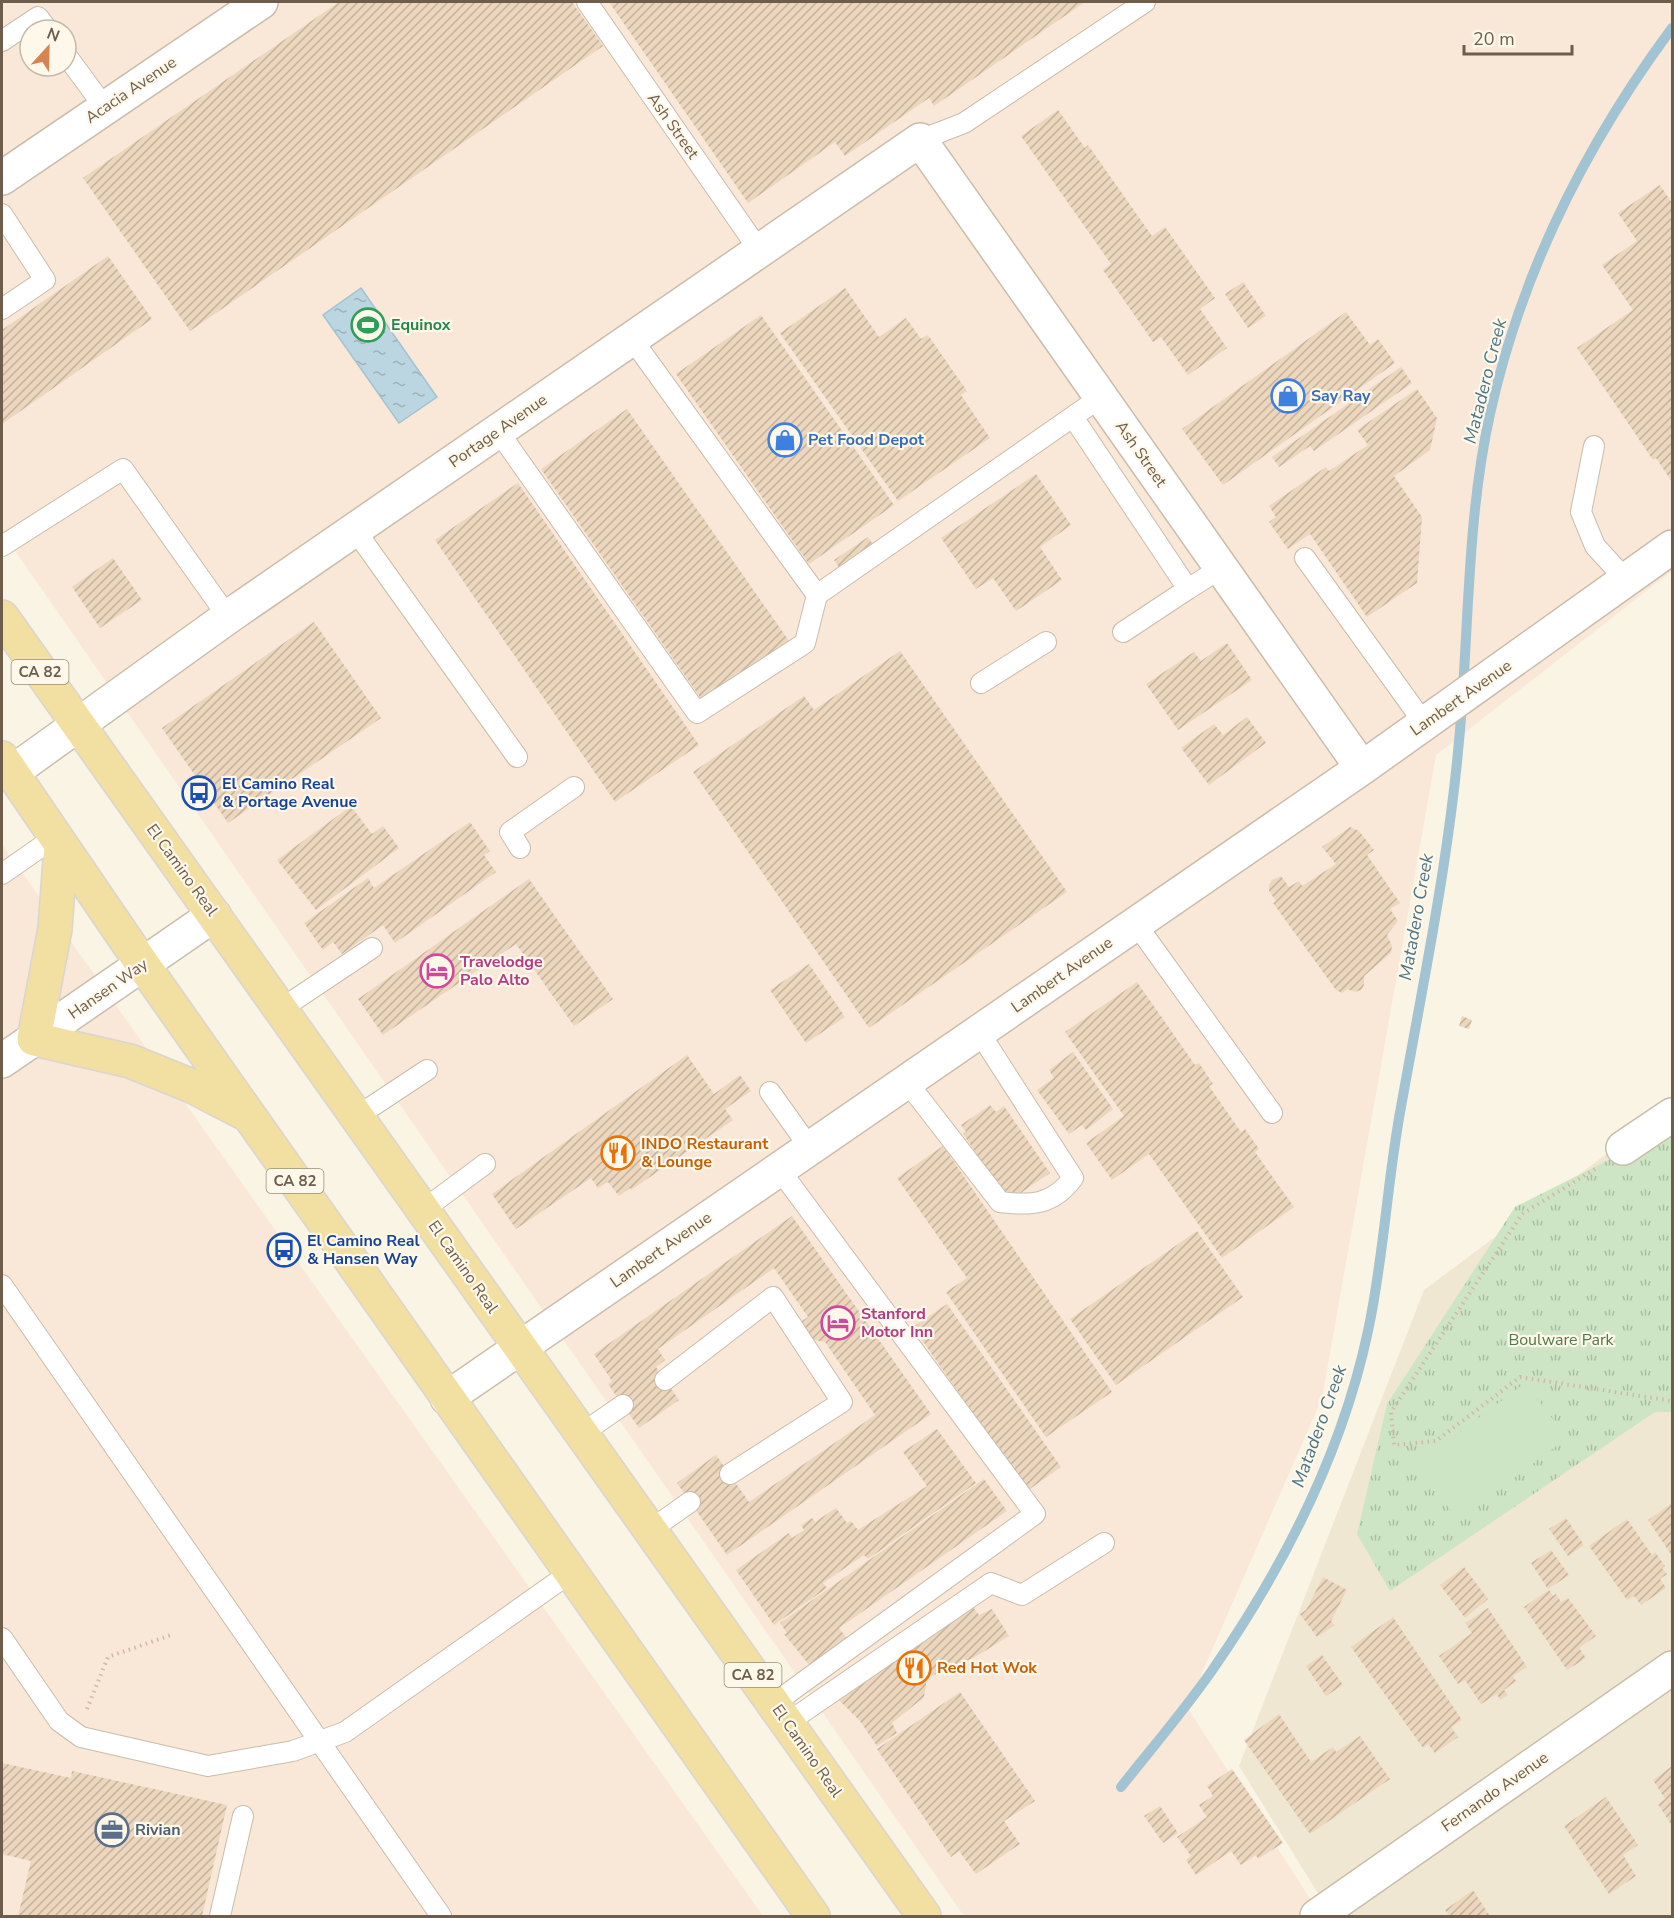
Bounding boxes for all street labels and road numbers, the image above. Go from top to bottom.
street label: Acacia Avenue [81,51,181,129]
street label: Ash Street [642,89,704,164]
street label: Portage Avenue [444,389,552,473]
street label: Ash Street [1110,417,1172,492]
street label: Lambert Avenue [1406,655,1516,741]
road number: CA 82 [12,660,68,684]
street label: El Camino Real [141,819,223,921]
street label: Lambert Avenue [1007,932,1117,1018]
street label: Hansen Way [64,953,153,1025]
road number: CA 82 [266,1169,324,1193]
street label: Lambert Avenue [606,1207,716,1293]
street label: El Camino Real [423,1216,503,1318]
road number: CA 82 [724,1663,782,1687]
street label: El Camino Real [767,1700,847,1802]
street label: Fernando Avenue [1437,1747,1553,1837]

